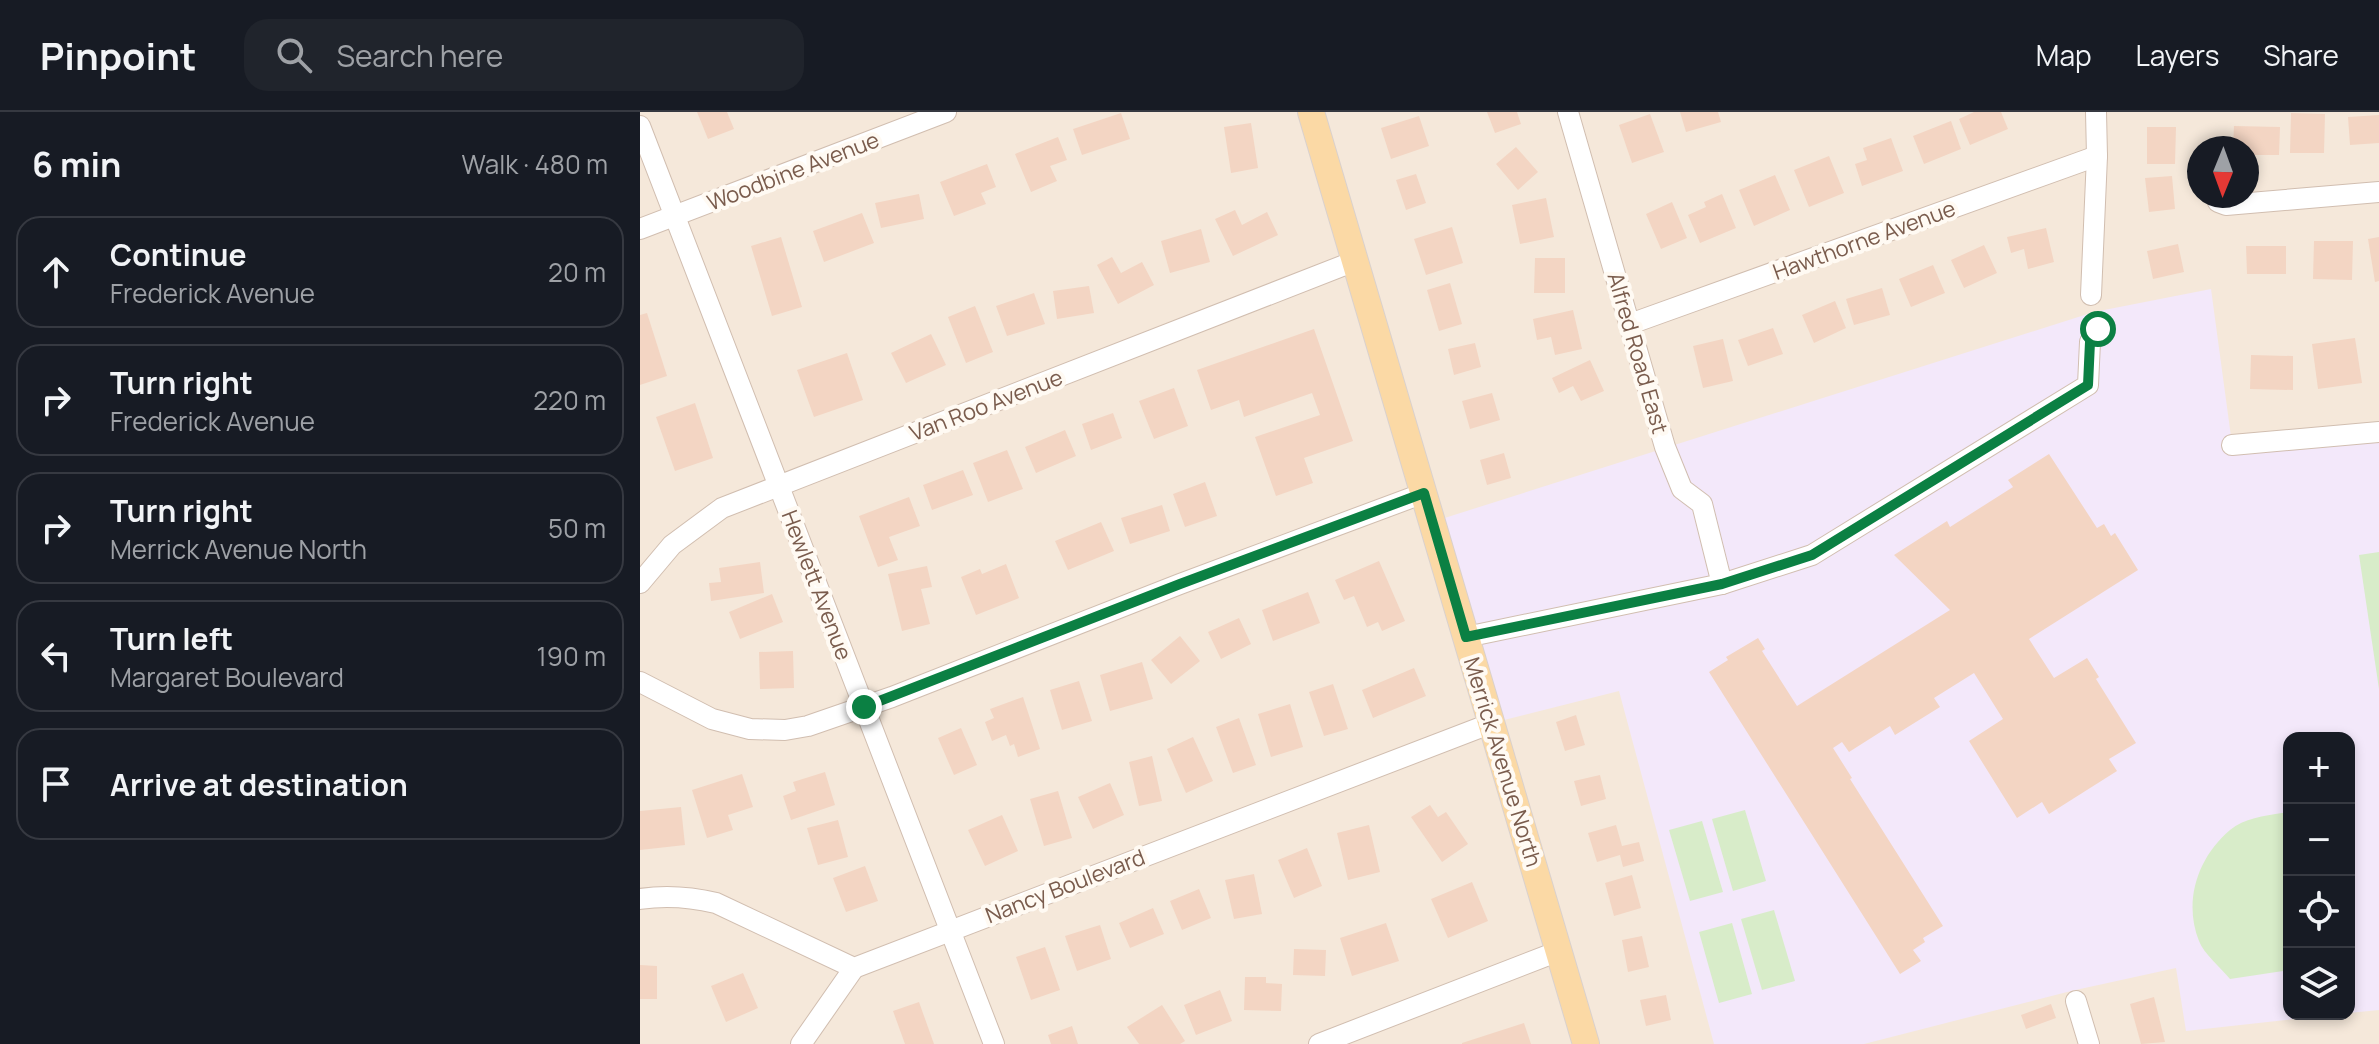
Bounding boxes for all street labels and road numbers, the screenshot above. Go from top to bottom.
street label: Woodbine Avenue [703,124,883,218]
street label: Hawthorne Avenue [1769,193,1960,287]
street label: Alfred Road East [1601,269,1675,437]
street label: Van Roo Avenue [905,362,1067,448]
street label: Hewlett Avenue [775,506,859,664]
street label: Merrick Avenue North [1457,654,1549,870]
street label: Nancy Boulevard [981,842,1149,930]

